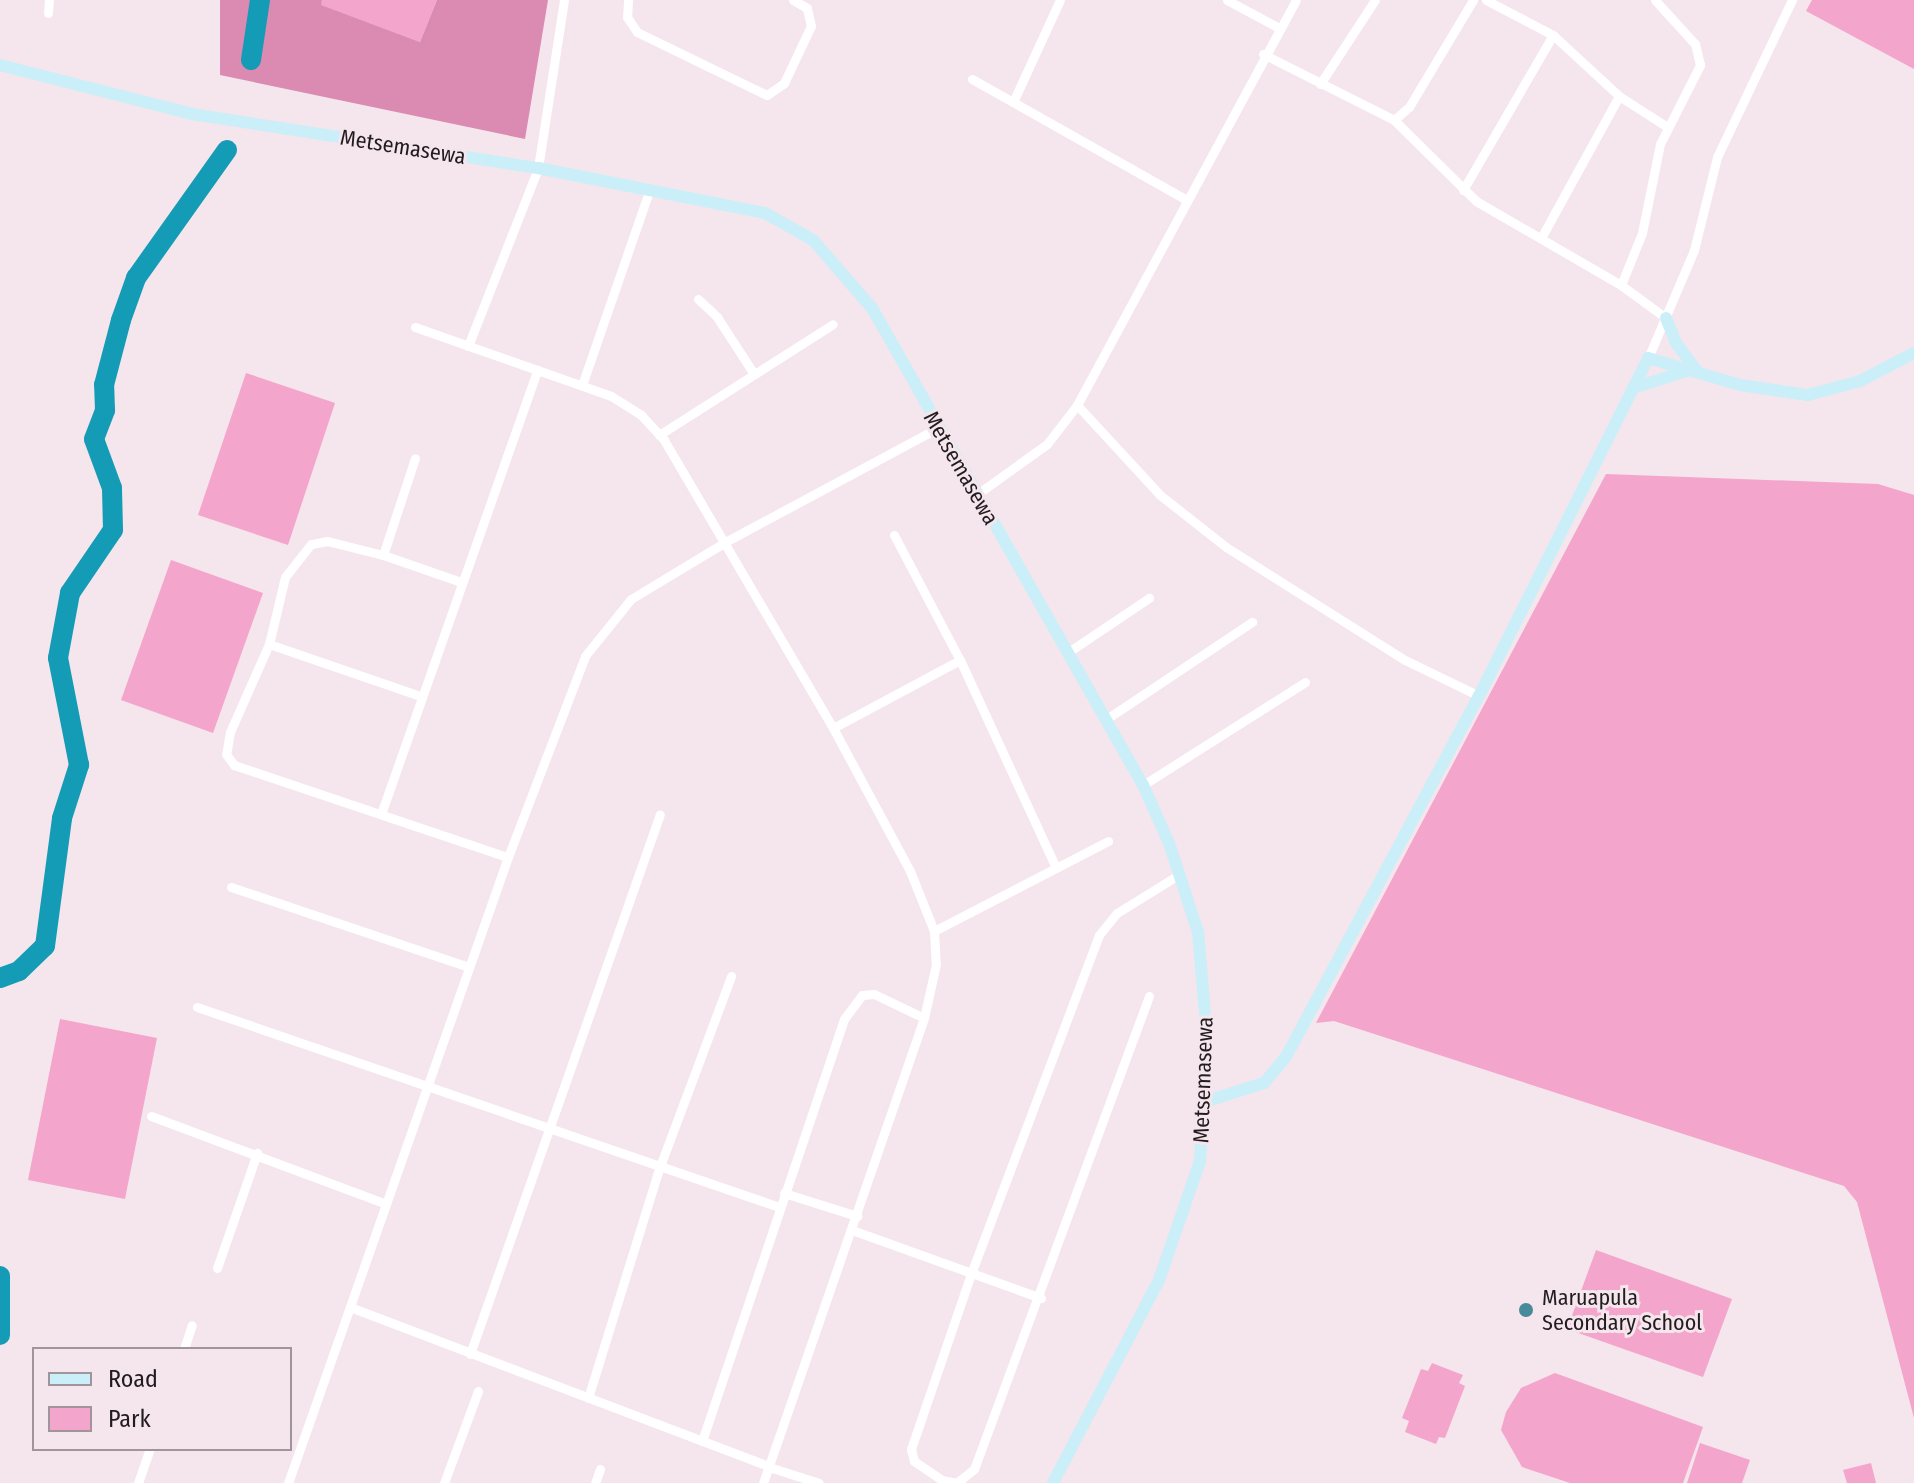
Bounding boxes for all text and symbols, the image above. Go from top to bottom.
street label: Metsemasewa [338,124,468,170]
street label: Metsemasewa [918,407,1004,529]
street label: Metsemasewa [1188,1016,1218,1144]
place label: Maruapula Secondary School [1542,1284,1702,1336]
marker: Maruapula Secondary School [1517,1301,1535,1319]
legend [32,1347,292,1451]
text: Road [108,1365,158,1393]
text: Park [108,1405,151,1433]

